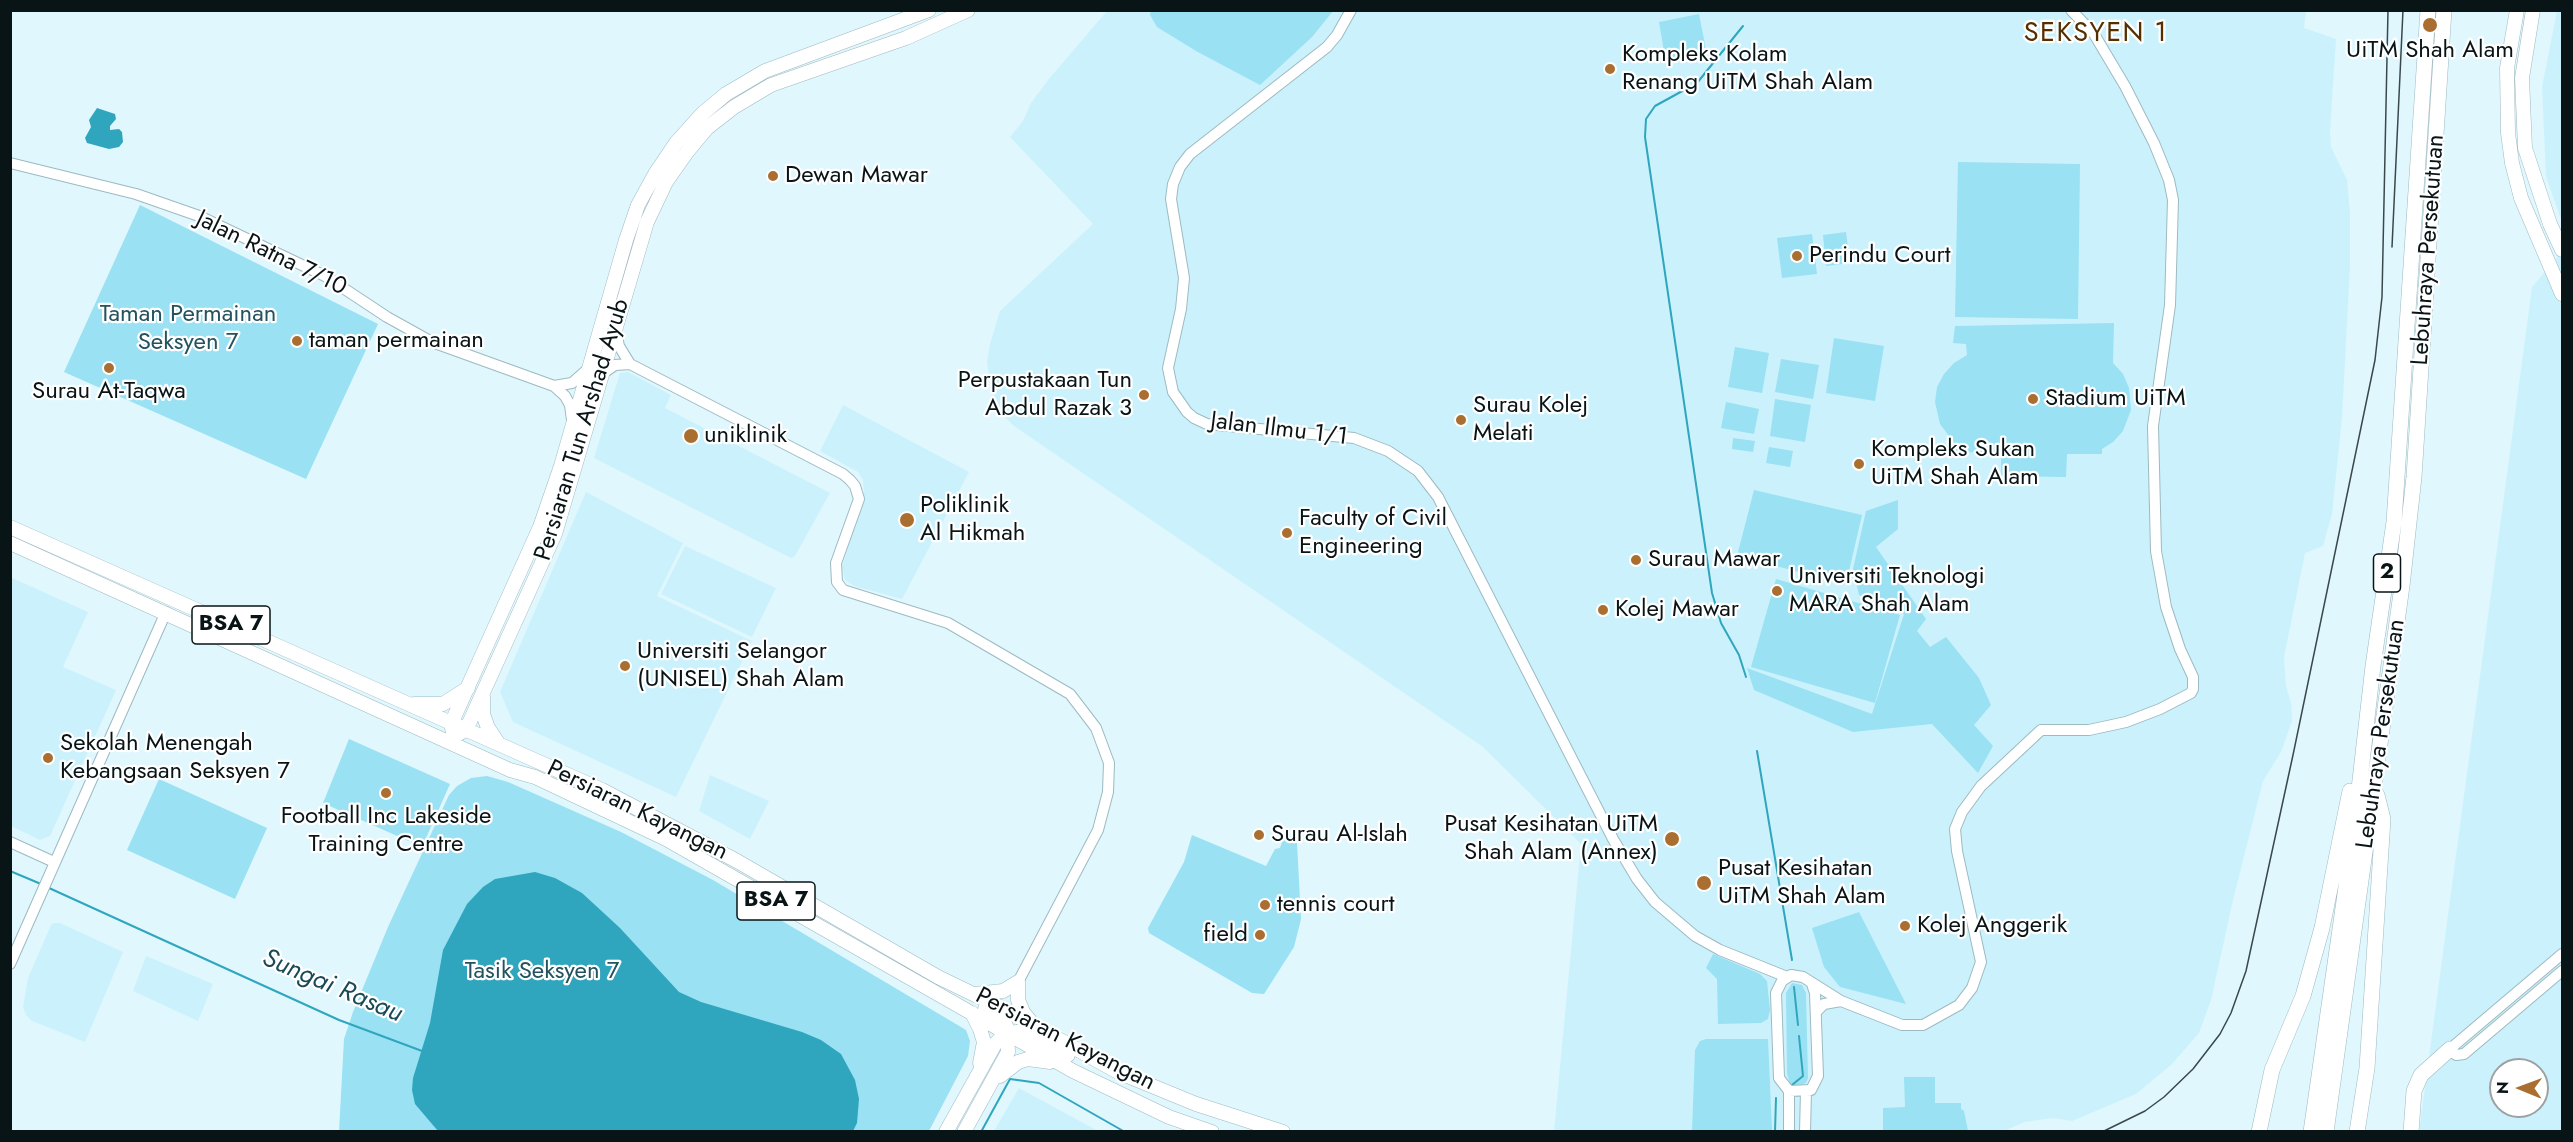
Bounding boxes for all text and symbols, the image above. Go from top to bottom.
marker: UiTM Shah Alam [2421,16,2439,34]
district label: SEKSYEN 1 [2024,18,2168,50]
place label: UiTM Shah Alam [2346,37,2514,65]
place label: Kompleks Kolam Renang UiTM Shah Alam [1622,41,1873,97]
marker: Kompleks Kolam Renang UiTM Shah Alam [1603,62,1617,76]
street label: Lebuhraya Persekutuan [2407,134,2451,366]
place label: Dewan Mawar [785,162,928,190]
marker: Dewan Mawar [766,169,780,183]
street label: Jalan Ratna 7/10 [191,205,351,303]
place label: Perindu Court [1809,242,1950,270]
marker: Perindu Court [1790,249,1804,263]
street label: Persiaran Tun Arshad Ayub [529,296,637,564]
park label: Taman Permainan Seksyen 7 [100,301,276,357]
place label: taman permainan [309,327,484,355]
marker: taman permainan [290,334,304,348]
marker: Surau At-Taqwa [102,361,116,375]
place label: Perpustakaan Tun Abdul Razak 3 [958,367,1132,423]
place label: Surau At-Taqwa [32,378,186,406]
place label: Stadium UiTM [2045,385,2186,413]
marker: Perpustakaan Tun Abdul Razak 3 [1137,388,1151,402]
place label: Surau Kolej Melati [1473,392,1588,448]
marker: Stadium UiTM [2026,392,2040,406]
street label: Jalan Ilmu 1/1 [1209,407,1349,453]
marker: Surau Kolej Melati [1454,413,1468,427]
place label: uniklinik [704,422,787,450]
marker: uniklinik [682,427,700,445]
place label: Kompleks Sukan UiTM Shah Alam [1871,436,2039,492]
marker: Kompleks Sukan UiTM Shah Alam [1852,457,1866,471]
place label: Poliklinik Al Hikmah [920,492,1025,548]
place label: Faculty of Civil Engineering [1299,505,1447,561]
marker: Poliklinik Al Hikmah [898,511,916,529]
marker: Faculty of Civil Engineering [1280,526,1294,540]
place label: Surau Mawar [1648,546,1780,574]
marker: Surau Mawar [1629,553,1643,567]
road number: 2 [2374,554,2400,592]
place label: Universiti Teknologi MARA Shah Alam [1789,563,1985,619]
marker: Universiti Teknologi MARA Shah Alam [1770,584,1784,598]
place label: Kolej Mawar [1615,596,1739,624]
marker: Kolej Mawar [1596,603,1610,617]
road number: BSA 7 [192,606,270,644]
street label: Lebuhraya Persekutuan [2352,617,2412,851]
place label: Universiti Selangor (UNISEL) Shah Alam [637,638,844,694]
marker: Universiti Selangor (UNISEL) Shah Alam [618,659,632,673]
place label: Sekolah Menengah Kebangsaan Seksyen 7 [60,730,290,786]
marker: Sekolah Menengah Kebangsaan Seksyen 7 [41,751,55,765]
street label: Persiaran Kayangan [542,755,732,867]
marker: Football Inc Lakeside Training Centre [379,786,393,800]
place label: Football Inc Lakeside Training Centre [281,803,491,859]
place label: Pusat Kesihatan UiTM Shah Alam (Annex) [1444,811,1658,867]
place label: Surau Al-Islah [1271,821,1408,849]
marker: Surau Al-Islah [1252,828,1266,842]
marker: Pusat Kesihatan UiTM Shah Alam (Annex) [1663,830,1681,848]
place label: Pusat Kesihatan UiTM Shah Alam [1718,855,1886,911]
marker: Pusat Kesihatan UiTM Shah Alam [1695,874,1713,892]
road number: BSA 7 [737,882,815,920]
place label: tennis court [1277,891,1395,919]
marker: tennis court [1258,898,1272,912]
place label: Kolej Anggerik [1917,912,2067,940]
marker: Kolej Anggerik [1898,919,1912,933]
place label: field [1203,921,1248,949]
marker: field [1253,928,1267,942]
water label: Sungai Rasau [257,943,407,1031]
park label: Tasik Seksyen 7 [465,958,619,986]
street label: Persiaran Kayangan [970,982,1160,1098]
north arrow [2489,1058,2549,1118]
text: N [2491,1081,2514,1094]

